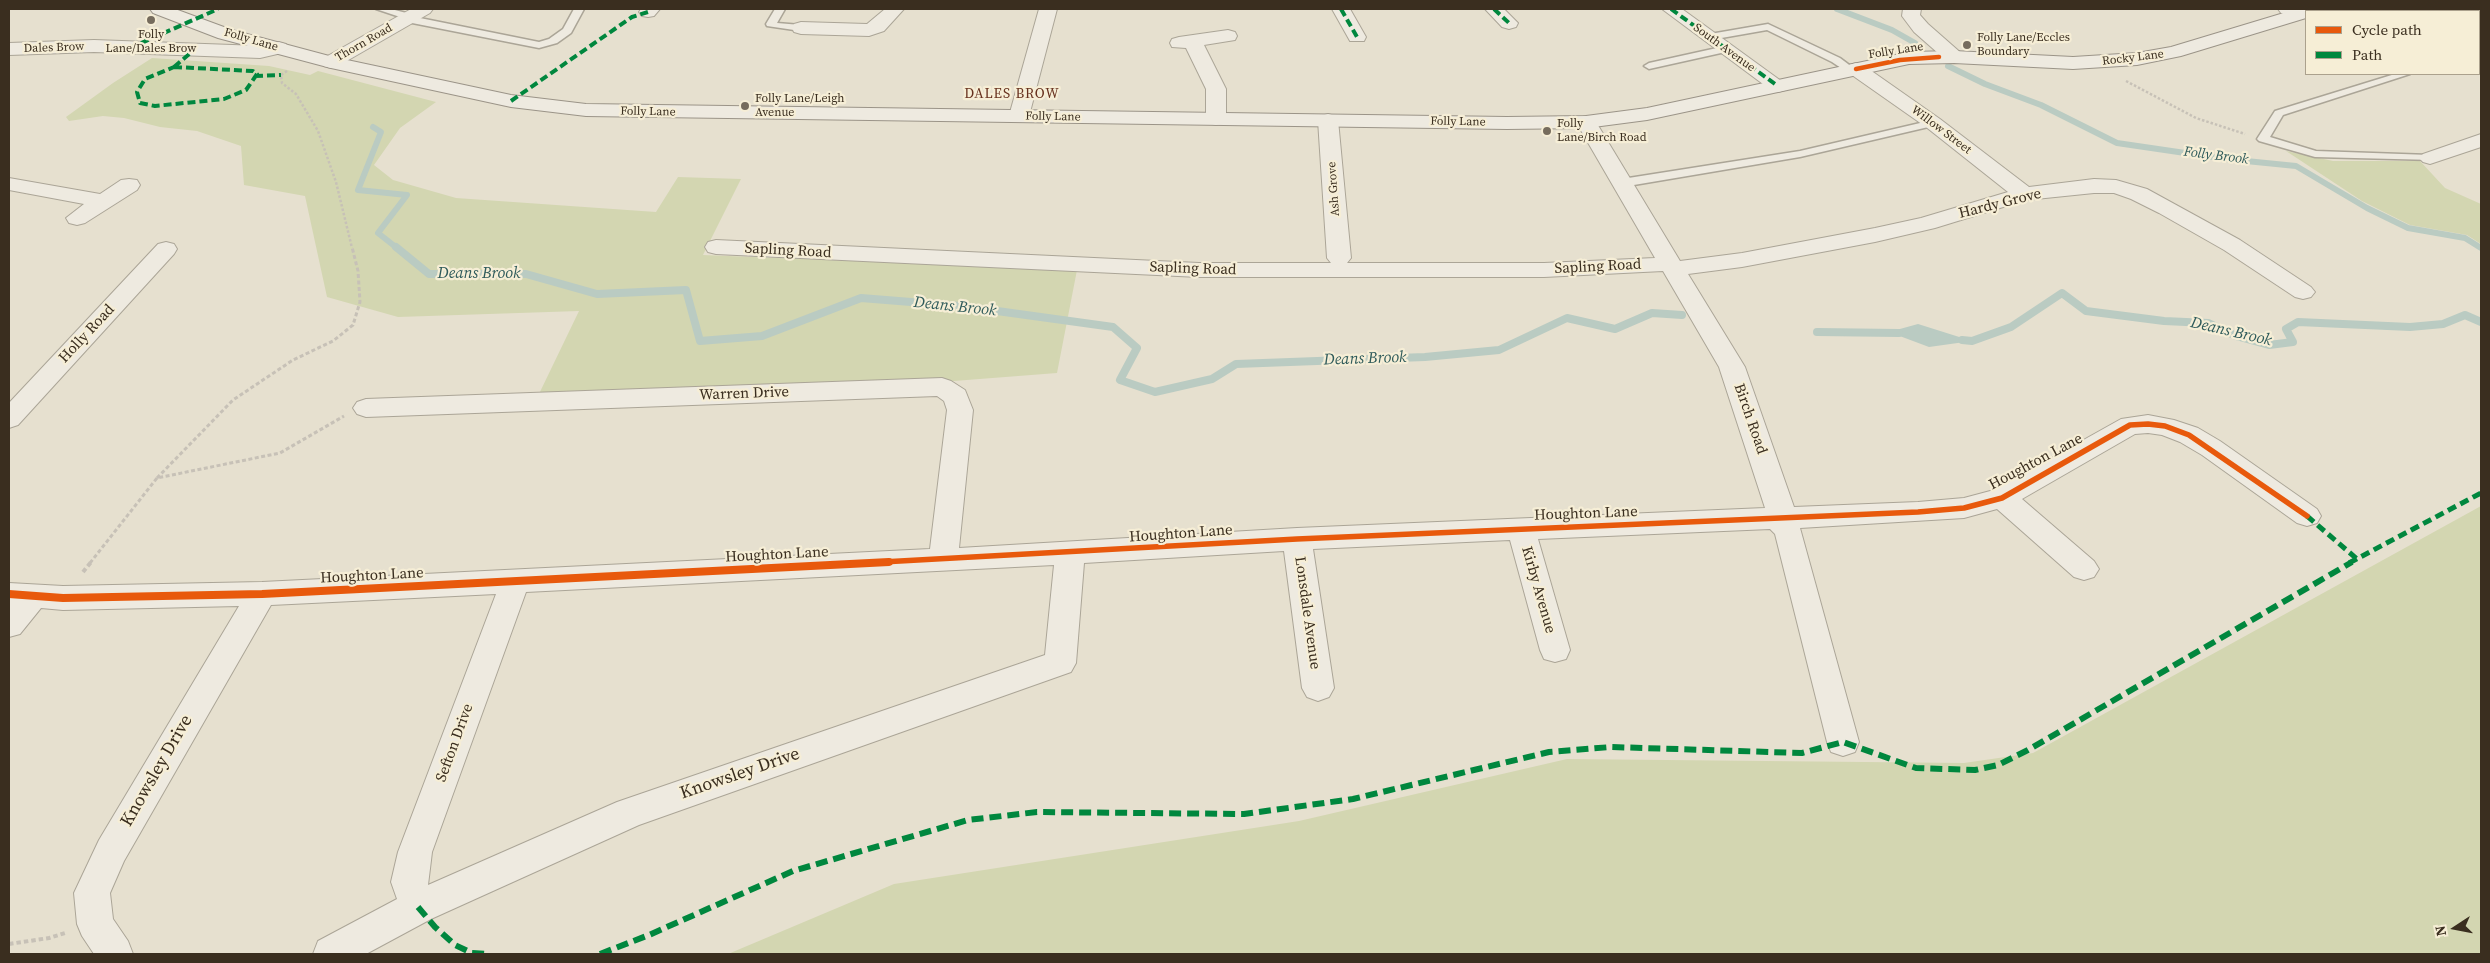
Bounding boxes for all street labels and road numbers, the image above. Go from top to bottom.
street label: Thorn Road [333,21,395,65]
street label: South Avenue [1690,21,1758,75]
street label: Folly Lane [222,25,280,55]
street label: Dales Brow [23,40,85,56]
street label: Folly Lane [1867,40,1925,62]
street label: Rocky Lane [2101,47,2165,69]
street label: Willow Street [1908,103,1974,157]
street label: Folly Lane [620,104,676,120]
street label: Folly Lane [1025,109,1081,125]
street label: Folly Lane [1430,114,1486,130]
street label: Ash Grove [1325,161,1343,217]
street label: Hardy Grove [1957,185,2043,223]
street label: Sapling Road [744,240,832,262]
street label: Sapling Road [1554,256,1642,278]
street label: Sapling Road [1149,258,1237,280]
street label: Holly Road [55,301,119,367]
street label: Birch Road [1729,381,1771,457]
street label: Warren Drive [699,383,789,405]
street label: Houghton Lane [1986,430,2086,494]
street label: Houghton Lane [1534,503,1638,525]
street label: Houghton Lane [1129,521,1233,547]
street label: Houghton Lane [725,543,829,567]
street label: Kirby Avenue [1517,544,1559,636]
street label: Lonsdale Avenue [1290,555,1324,671]
street label: Houghton Lane [320,564,424,588]
street label: Sefton Drive [433,701,477,785]
street label: Knowsley Drive [116,711,198,831]
street label: Knowsley Drive [677,743,803,805]

